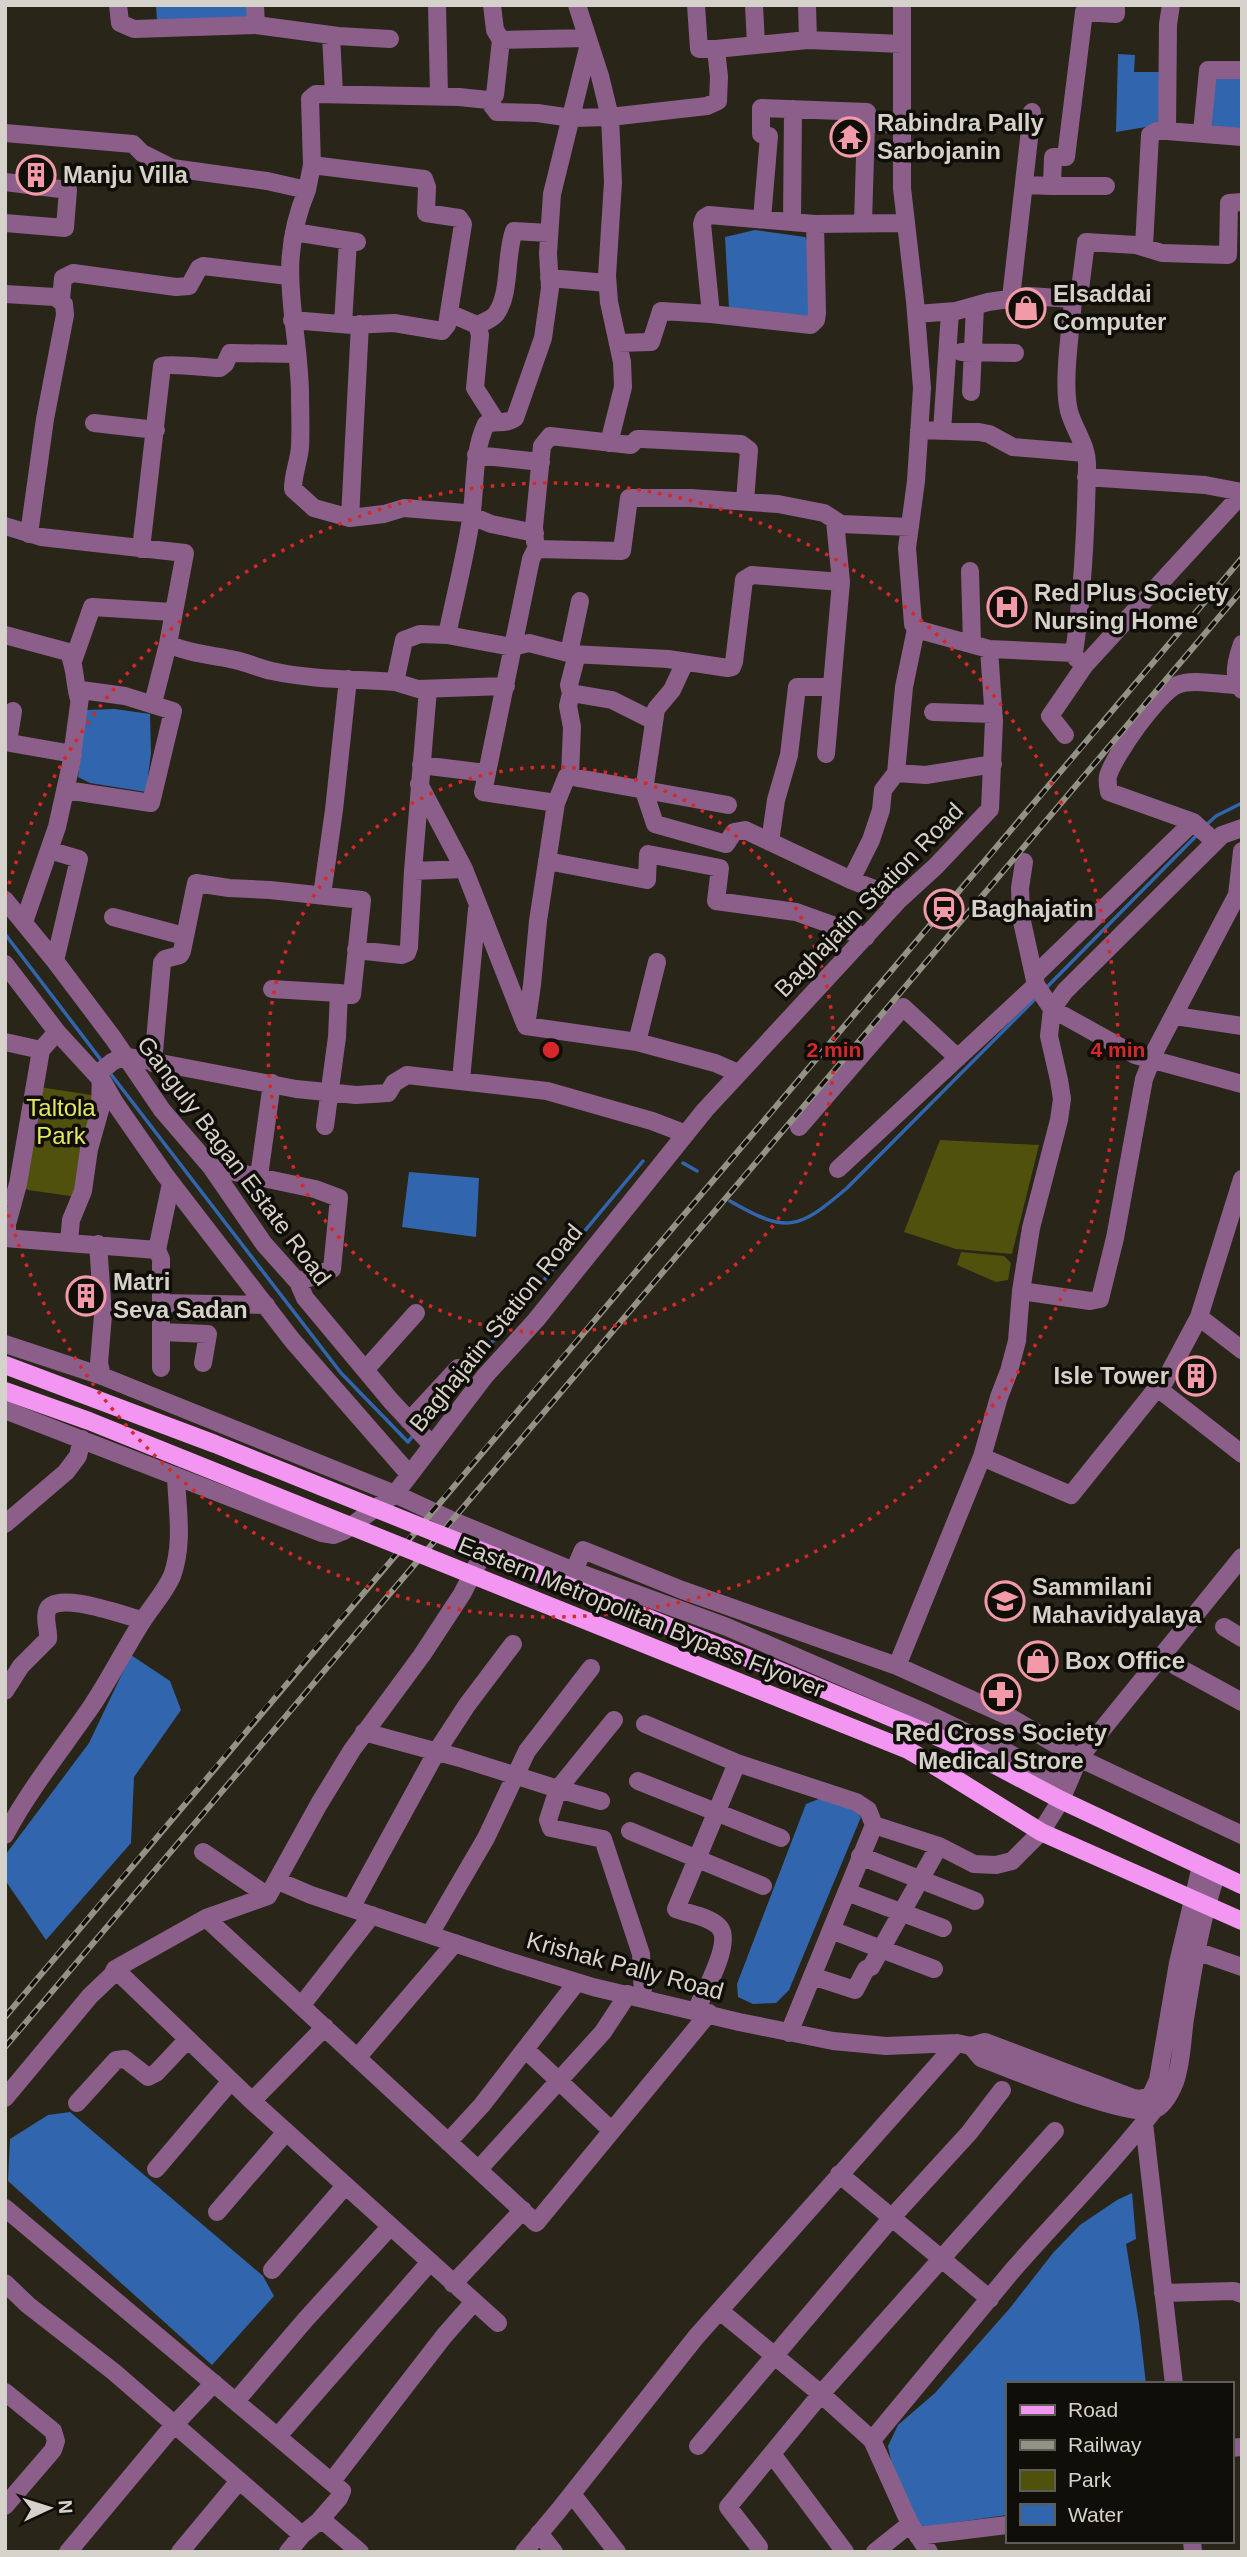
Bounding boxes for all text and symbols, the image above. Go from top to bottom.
place label: Rabindra Pally Sarbojanin [877,109,1044,164]
temple icon: Rabindra Pally Sarbojanin [829,116,871,158]
building icon: Manju Villa [15,154,57,196]
place label: Manju Villa [63,161,189,188]
place label: Elsaddai Computer [1053,280,1166,335]
shop icon: Elsaddai Computer [1005,287,1047,329]
place label: Red Plus Society Nursing Home [1034,579,1229,634]
hospital icon: Red Plus Society Nursing Home [986,586,1028,628]
street label: Baghajatin Station Road [769,797,968,1002]
station icon: Baghajatin [923,888,965,930]
place label: Baghajatin [971,895,1094,922]
street label: Ganguly Bagan Estate Road [132,1031,337,1290]
centre of rings [539,1038,563,1062]
text: 2 min [807,1038,861,1061]
text: 4 min [1091,1038,1145,1061]
park label: Taltola Park [26,1094,96,1149]
street label: Baghajatin Station Road [404,1219,588,1437]
place label: Matri Seva Sadan [113,1268,248,1323]
building icon: Matri Seva Sadan [65,1275,107,1317]
building icon: Isle Tower [1175,1355,1217,1397]
place label: Isle Tower [1053,1362,1169,1389]
street label: Eastern Metropolitan Bypass Flyover [454,1531,828,1703]
place label: Sammilani Mahavidyalaya [1032,1573,1202,1628]
school or university icon: Sammilani Mahavidyalaya [984,1580,1026,1622]
shop icon: Box Office [1017,1640,1059,1682]
place label: Box Office [1065,1647,1185,1674]
pharmacy icon: Red Cross Society Medical Strore [980,1673,1022,1715]
place label: Red Cross Society Medical Strore [895,1719,1108,1774]
street label: Krishak Pally Road [524,1926,727,2005]
legend [1006,2382,1233,2543]
text: Road [1068,2398,1118,2421]
text: Railway [1068,2433,1142,2456]
text: Park [1068,2468,1112,2491]
north arrow [14,2473,84,2543]
text: N [55,2499,76,2514]
text: Water [1068,2503,1123,2526]

